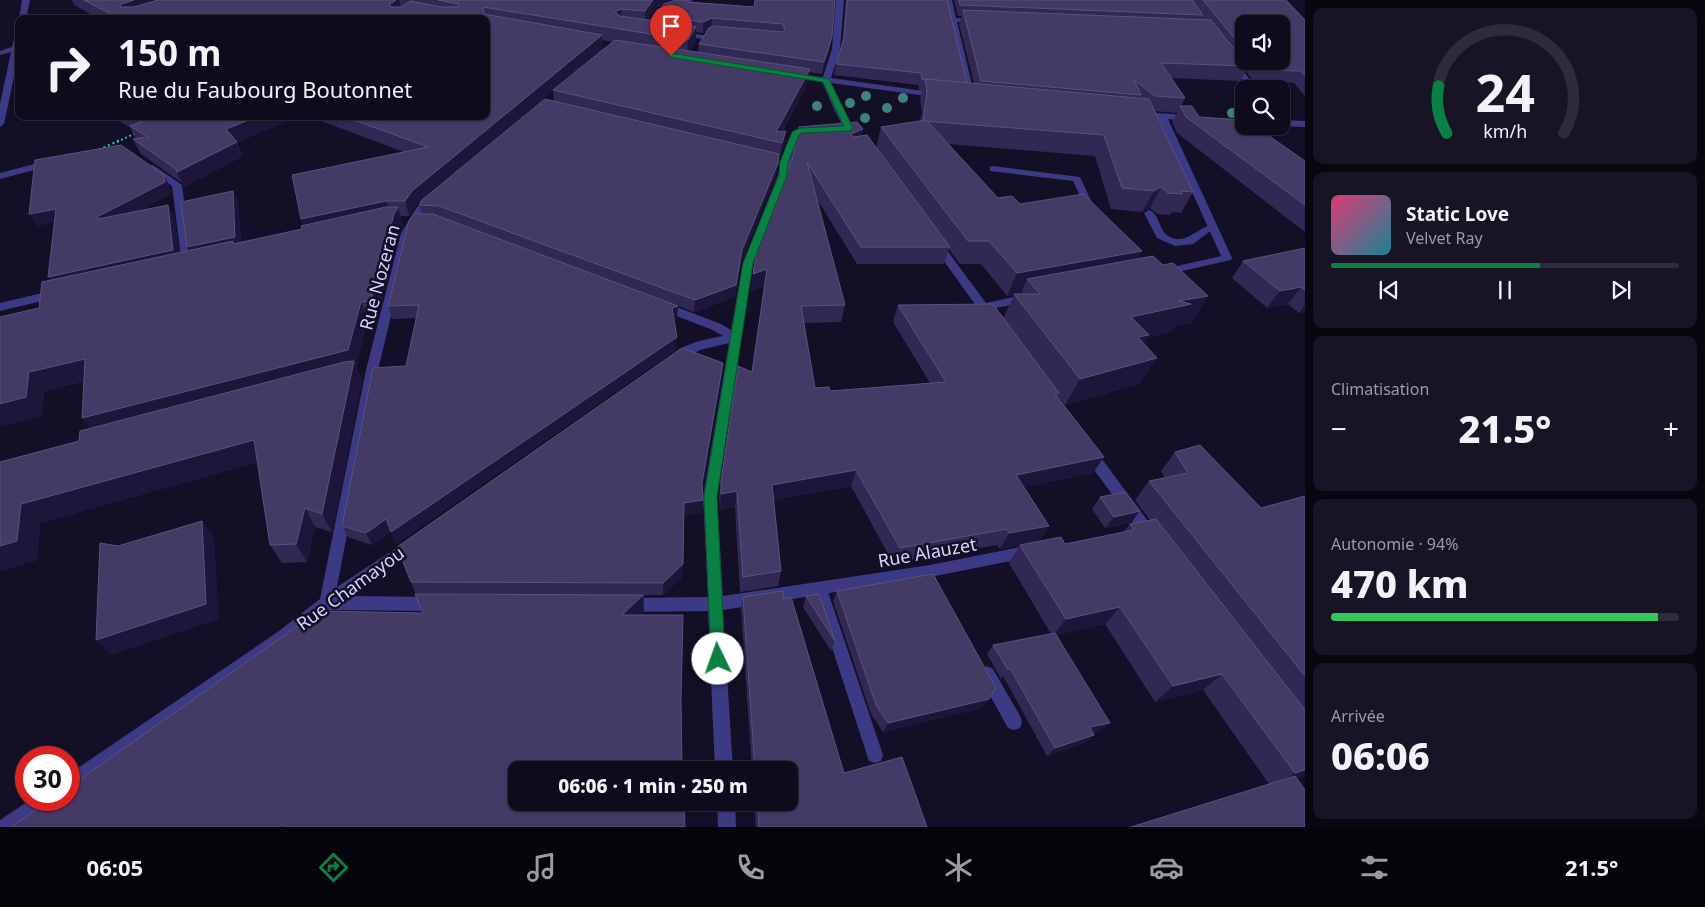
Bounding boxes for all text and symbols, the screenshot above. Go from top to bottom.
pin [650,5,692,56]
icon: arrive [657,12,685,40]
map controls [1235,15,1290,135]
button: sound [1235,15,1290,70]
text: 150 m [118,29,221,76]
icon: right [35,35,100,100]
text: 24 [1475,56,1535,127]
text: Rue du Faubourg Boutonnet [118,74,412,104]
button: search [1235,80,1290,135]
text: km/h [1483,119,1527,143]
text: Static Love [1406,201,1509,227]
street label: Rue Nozeran [353,222,405,332]
text: Velvet Ray [1406,227,1483,249]
icon: previous [1375,276,1403,304]
icon: pause [1491,276,1519,304]
icon: next [1607,276,1635,304]
text: Climatisation [1331,378,1429,400]
text: 21.5° [1459,402,1551,454]
text: − [1331,409,1347,447]
text: + [1663,409,1679,447]
street label: Rue Alauzet [876,531,979,572]
text: Autonomie · 94% [1331,533,1458,555]
street label: Rue Chamayou [291,541,409,635]
text: 470 km [1331,557,1469,609]
position arrow [691,632,743,684]
text: Arrivée [1331,705,1385,727]
text: 06:06 [1331,729,1430,781]
speed limit sign: 30 [15,746,80,811]
text: 06:06 · 1 min · 250 m [558,773,748,799]
icon: directions [316,850,351,885]
icon: music [524,850,559,885]
icon: phone [733,850,768,885]
icon: climate [941,850,976,885]
icon: car [1149,850,1184,885]
icon: filters [1357,850,1392,885]
text: 06:05 [87,852,143,882]
text: 21.5° [1565,852,1618,882]

